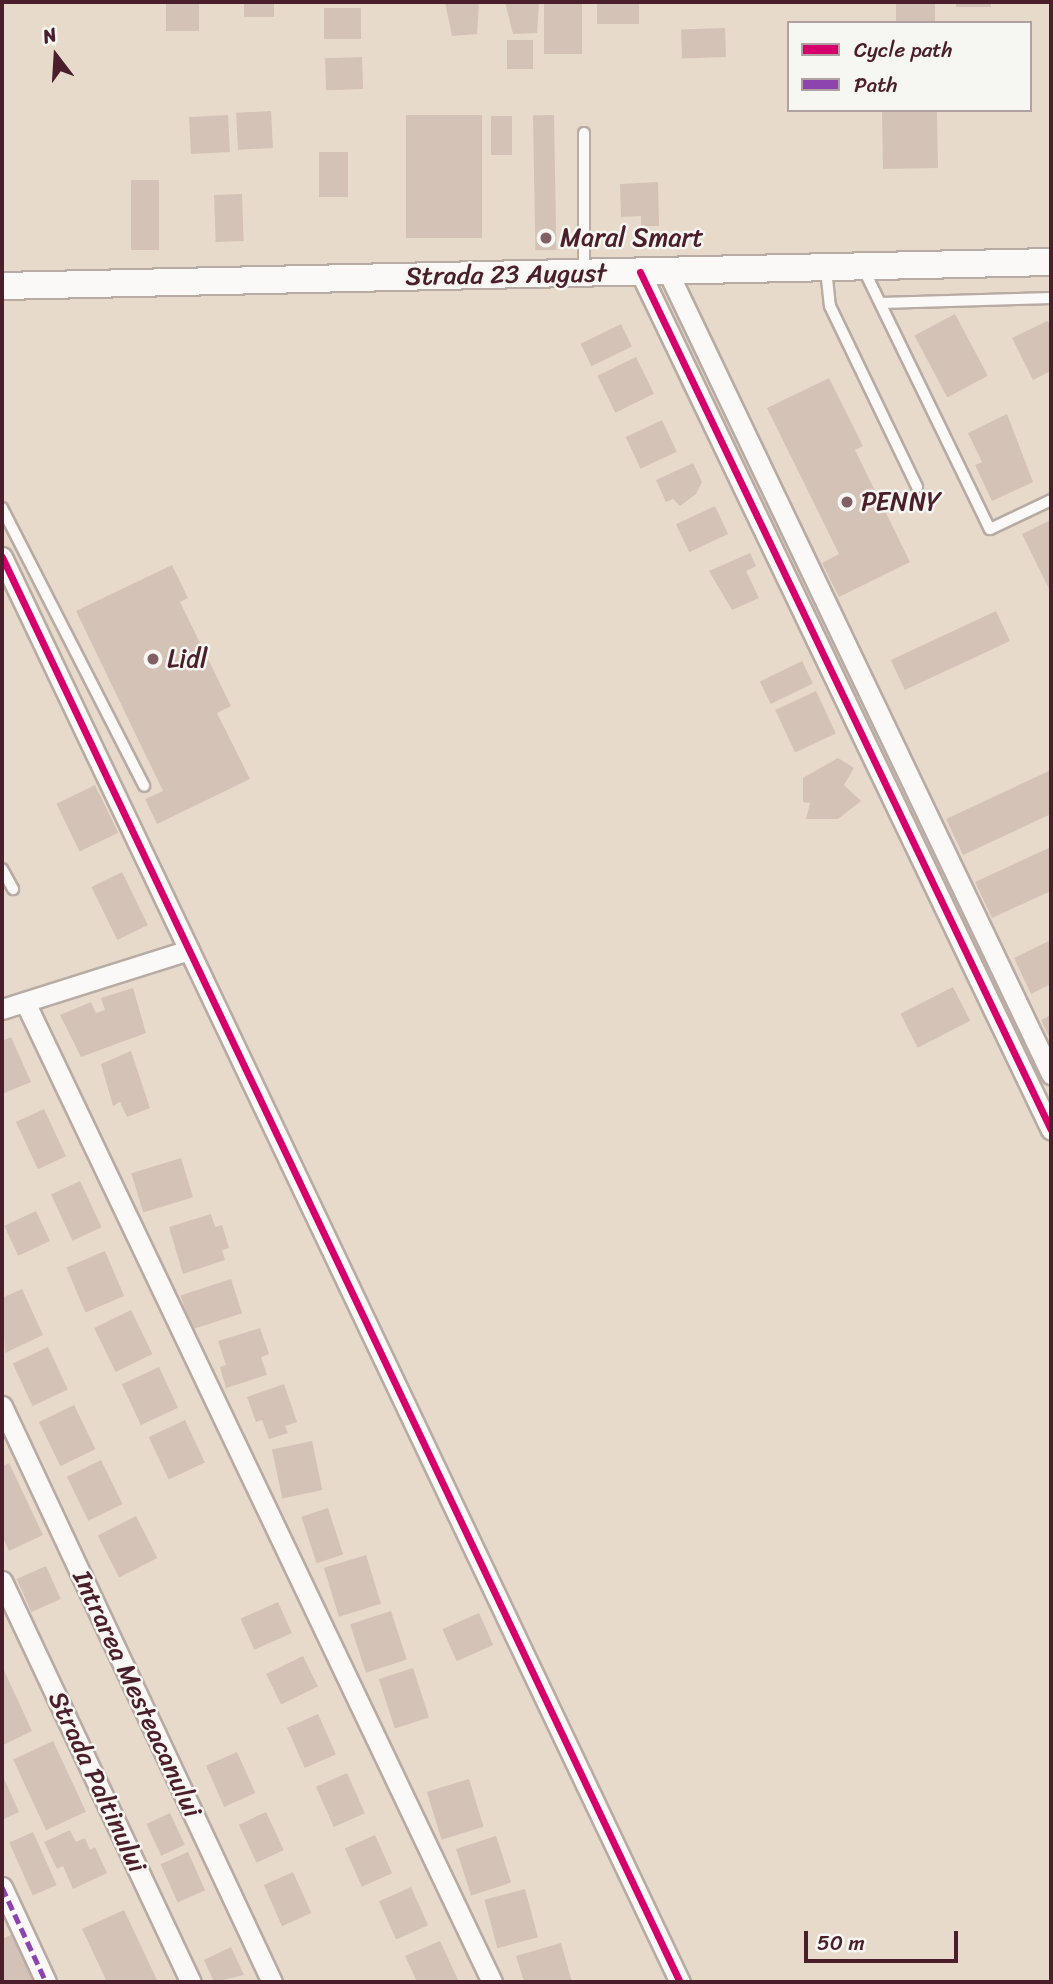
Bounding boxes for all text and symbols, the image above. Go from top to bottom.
text: N [39,18,61,53]
north arrow [21,21,91,91]
legend [787,21,1032,112]
text: Cycle path [854,31,953,69]
text: Path [854,66,897,104]
place label: Maral Smart [560,222,703,254]
marker: Maral Smart [538,230,554,246]
street label: Strada 23 August [405,258,607,292]
place label: PENNY [861,486,941,518]
marker: PENNY [839,494,855,510]
place label: Lidl [167,643,207,675]
marker: Lidl [145,651,161,667]
street label: Intrarea Mesteacanului [66,1565,208,1823]
street label: Strada Paltinului [41,1686,153,1878]
scale bar [808,1918,962,1962]
text: 50 m [817,1924,865,1962]

